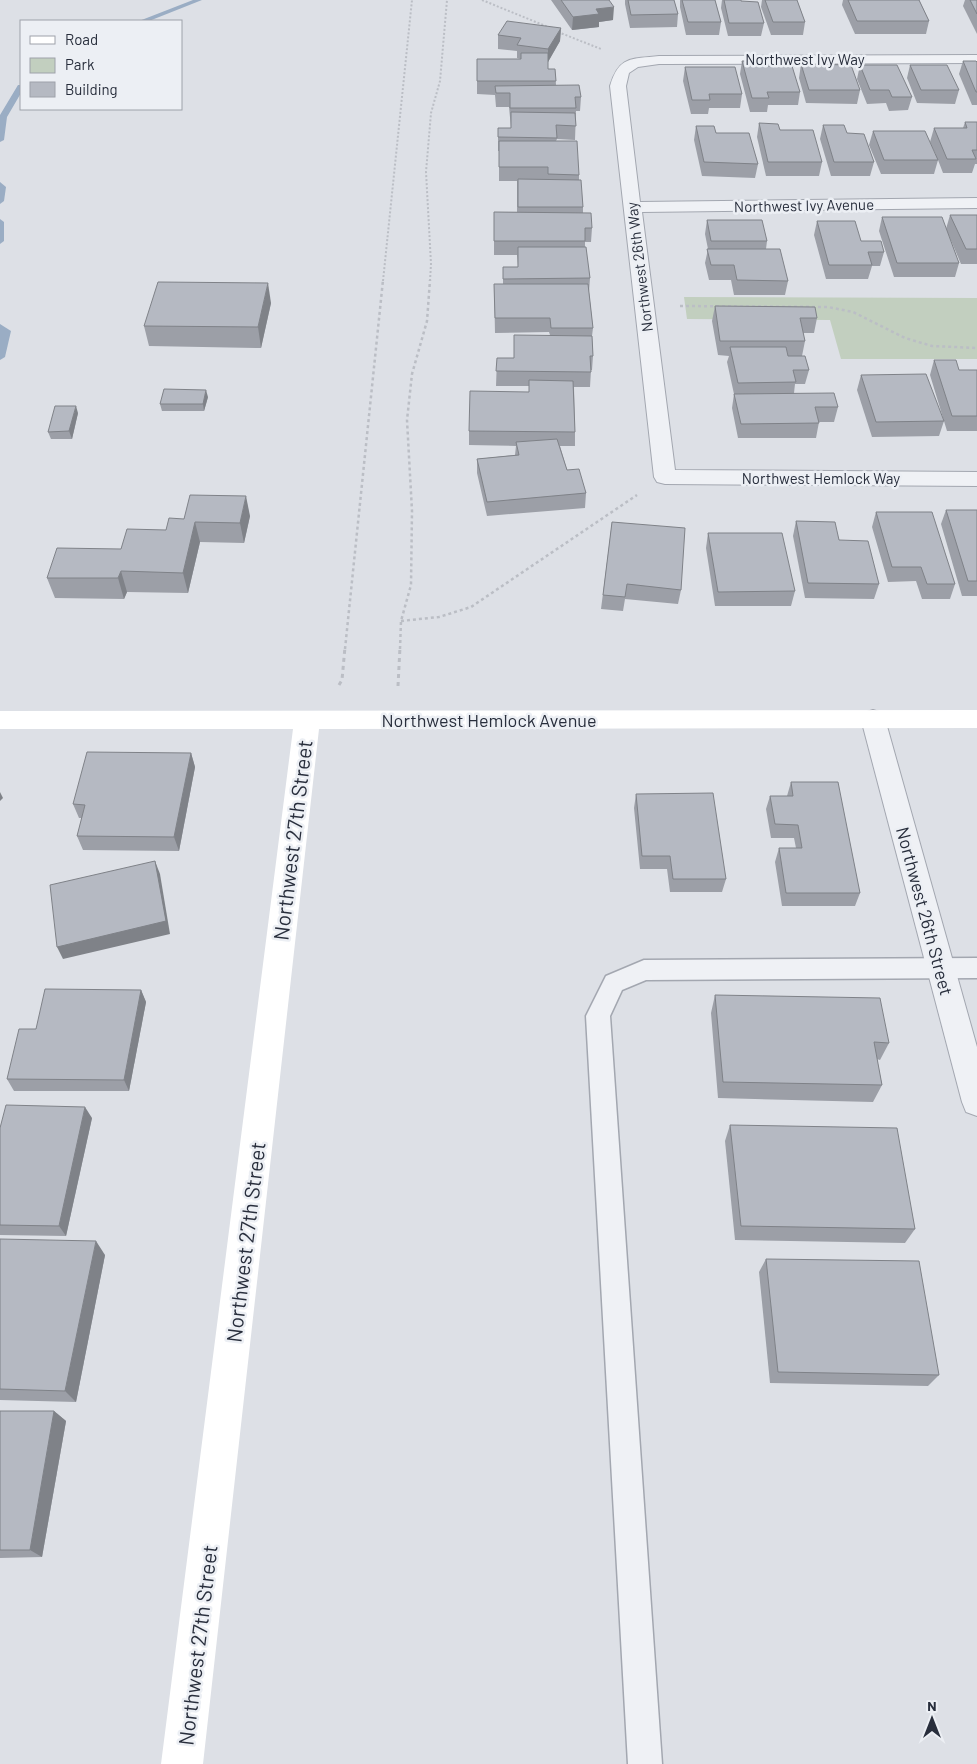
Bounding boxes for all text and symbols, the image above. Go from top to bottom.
legend [20,20,182,110]
text: Road [65,30,98,48]
street label: Northwest Ivy Way [745,50,865,68]
text: Park [65,55,95,73]
text: Building [65,80,118,98]
street label: Northwest Ivy Avenue [734,195,874,215]
street label: Northwest 26th Way [622,201,656,333]
street label: Northwest Hemlock Way [742,469,900,487]
street label: Northwest Hemlock Avenue [381,709,597,731]
street label: Northwest 27th Street [267,738,317,942]
street label: Northwest 26th Street [892,824,958,998]
street label: Northwest 27th Street [220,1140,270,1344]
street label: Northwest 27th Street [172,1543,222,1747]
north arrow [907,1694,957,1744]
text: N [927,1697,937,1714]

